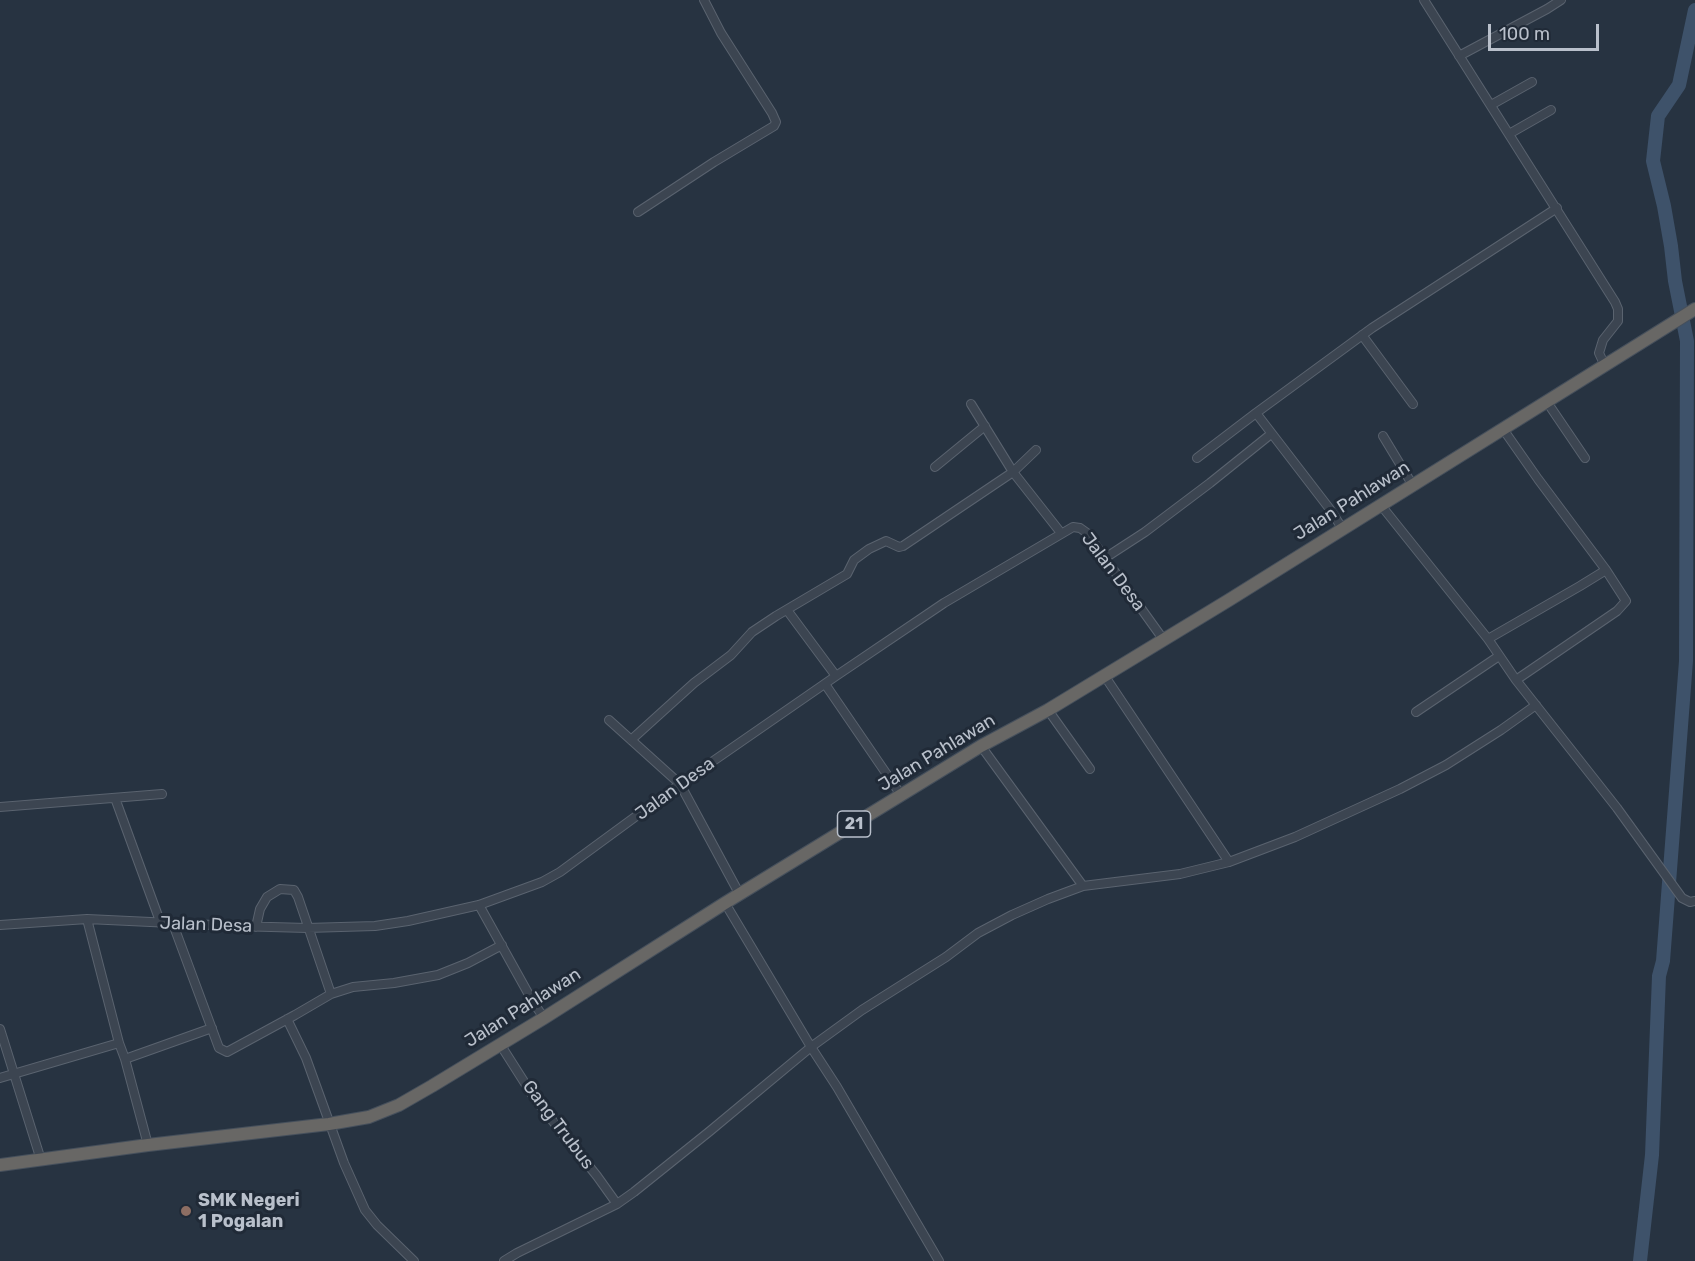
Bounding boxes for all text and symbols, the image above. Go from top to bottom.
scale bar [1491,12,1602,50]
text: 100 m [1499,23,1550,45]
street label: Jalan Pahlawan [1290,457,1414,545]
street label: Jalan Desa [1077,529,1149,615]
street label: Jalan Pahlawan [875,710,999,796]
street label: Jalan Desa [631,753,719,825]
road number: 21 [838,811,870,837]
street label: Jalan Desa [159,913,253,937]
street label: Jalan Pahlawan [461,964,585,1052]
street label: Gang Trubus [518,1076,598,1174]
place label: SMK Negeri 1 Pogalan [198,1190,300,1232]
marker: SMK Negeri 1 Pogalan [179,1204,193,1218]

